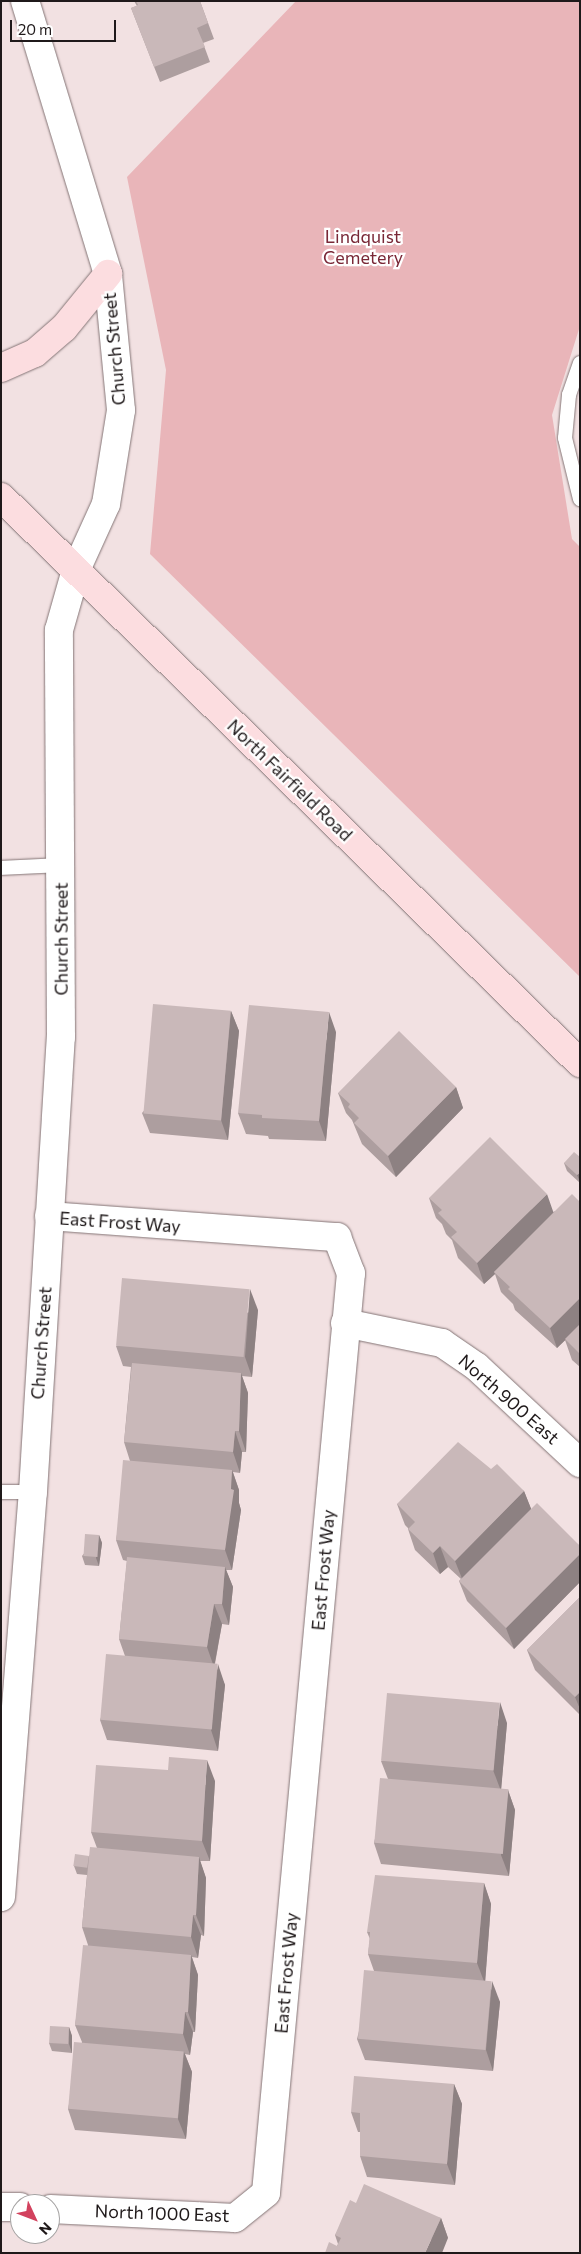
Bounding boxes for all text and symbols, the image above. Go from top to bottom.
scale bar [12,10,119,42]
text: 20 m [18,20,52,38]
park label: Lindquist Cemetery [323,226,403,268]
street label: Church Street [98,292,130,406]
street label: North Fairfield Road [223,715,357,845]
street label: Church Street [50,882,72,996]
street label: East Frost Way [59,1207,181,1237]
street label: Church Street [26,1286,56,1400]
street label: North 900 East [454,1349,564,1449]
street label: East Frost Way [307,1509,339,1631]
street label: East Frost Way [270,1912,302,2034]
north arrow [10,2194,60,2244]
street label: North 1000 East [94,2200,230,2226]
text: N [36,2219,55,2239]

